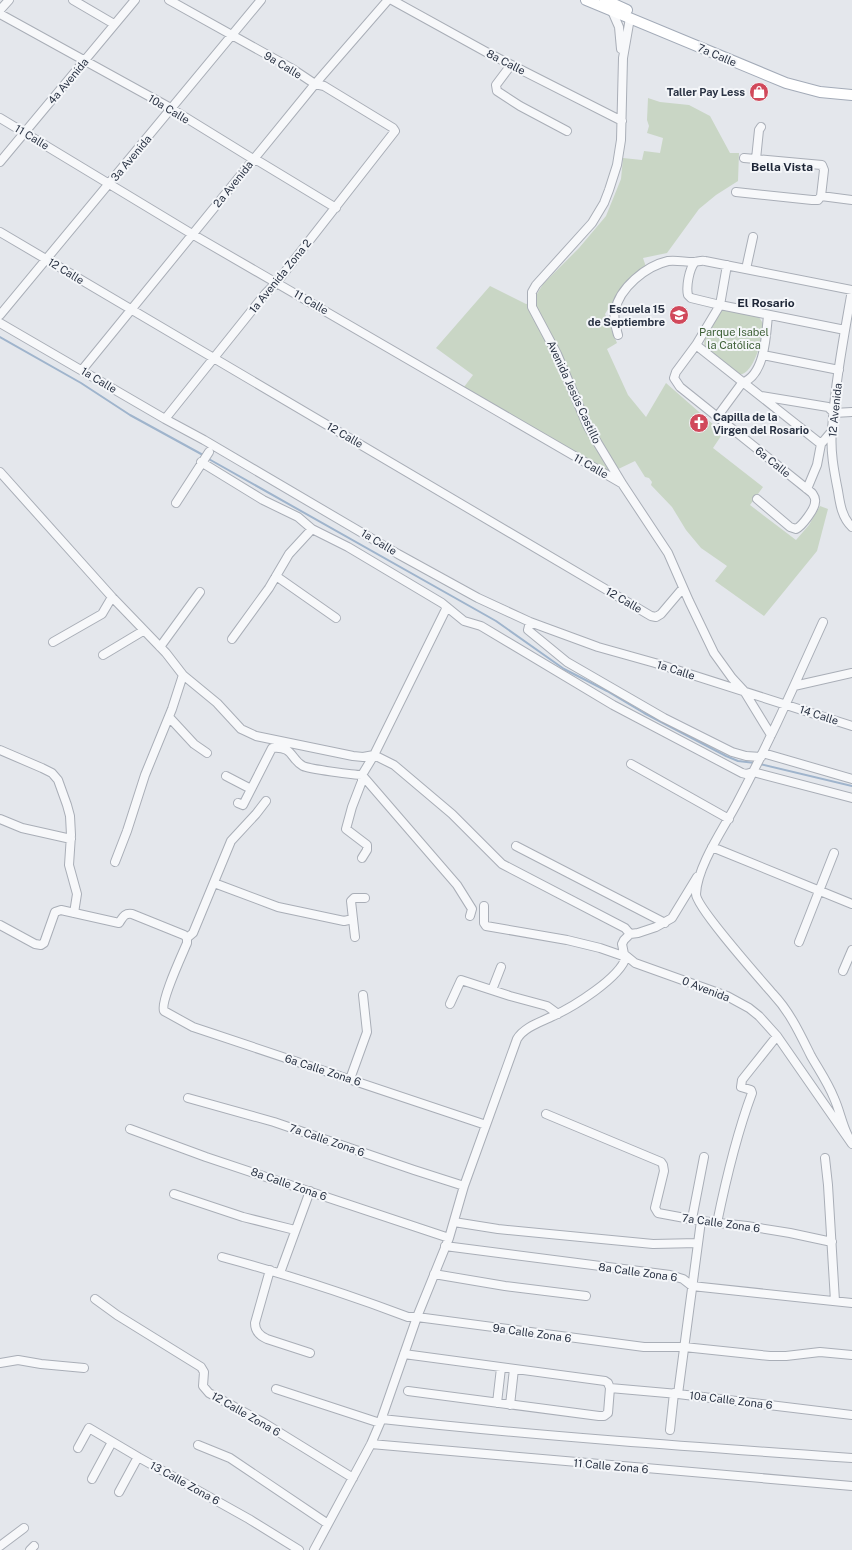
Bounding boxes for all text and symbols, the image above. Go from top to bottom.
street label: 7a Calle [696,41,738,69]
street label: 8a Calle [485,47,527,77]
street label: 9a Calle [262,49,304,81]
street label: 4a Avenida [45,56,91,106]
shop icon: Taller Pay Less [748,81,770,103]
place label: Taller Pay Less [667,86,745,98]
street label: 10a Calle [146,92,192,126]
street label: 11 Calle [13,122,51,152]
street label: 3a Avenida [108,133,154,183]
street label: 2a Avenida [211,159,255,209]
district label: Bella Vista [751,160,813,174]
street label: 1a Avenida Zona 2 [247,236,314,315]
street label: 12 Calle [46,256,86,286]
street label: 11 Calle [292,287,330,317]
district label: El Rosario [737,296,795,310]
place label: Escuela 15 de Septiembre [588,303,665,328]
school or university icon: Escuela 15 de Septiembre [668,304,690,326]
park label: Parque Isabel la Católica [699,326,769,351]
street label: Avenida Jesús Castillo [545,339,603,445]
street label: 1a Calle [79,365,119,395]
street label: 12 Avenida [826,382,844,438]
place label: Capilla de la Virgen del Rosario [713,411,809,436]
church icon: Capilla de la Virgen del Rosario [688,412,710,434]
street label: 12 Calle [325,420,365,450]
street label: 6a Calle [753,444,793,480]
street label: 11 Calle [572,451,610,481]
street label: 1a Calle [359,527,399,557]
street label: 12 Calle [604,585,644,615]
street label: 1a Calle [655,658,697,682]
street label: 14 Calle [798,703,840,727]
street label: 0 Avenida [681,974,731,1004]
street label: 6a Calle Zona 6 [283,1052,363,1088]
street label: 7a Calle Zona 6 [288,1121,366,1159]
street label: 8a Calle Zona 6 [249,1165,329,1203]
street label: 7a Calle Zona 6 [681,1212,761,1234]
street label: 8a Calle Zona 6 [598,1261,678,1283]
street label: 9a Calle Zona 6 [492,1322,572,1344]
street label: 12 Calle Zona 6 [210,1389,283,1439]
street label: 10a Calle Zona 6 [689,1389,773,1411]
street label: 11 Calle Zona 6 [573,1457,649,1475]
street label: 13 Calle Zona 6 [148,1459,222,1507]

